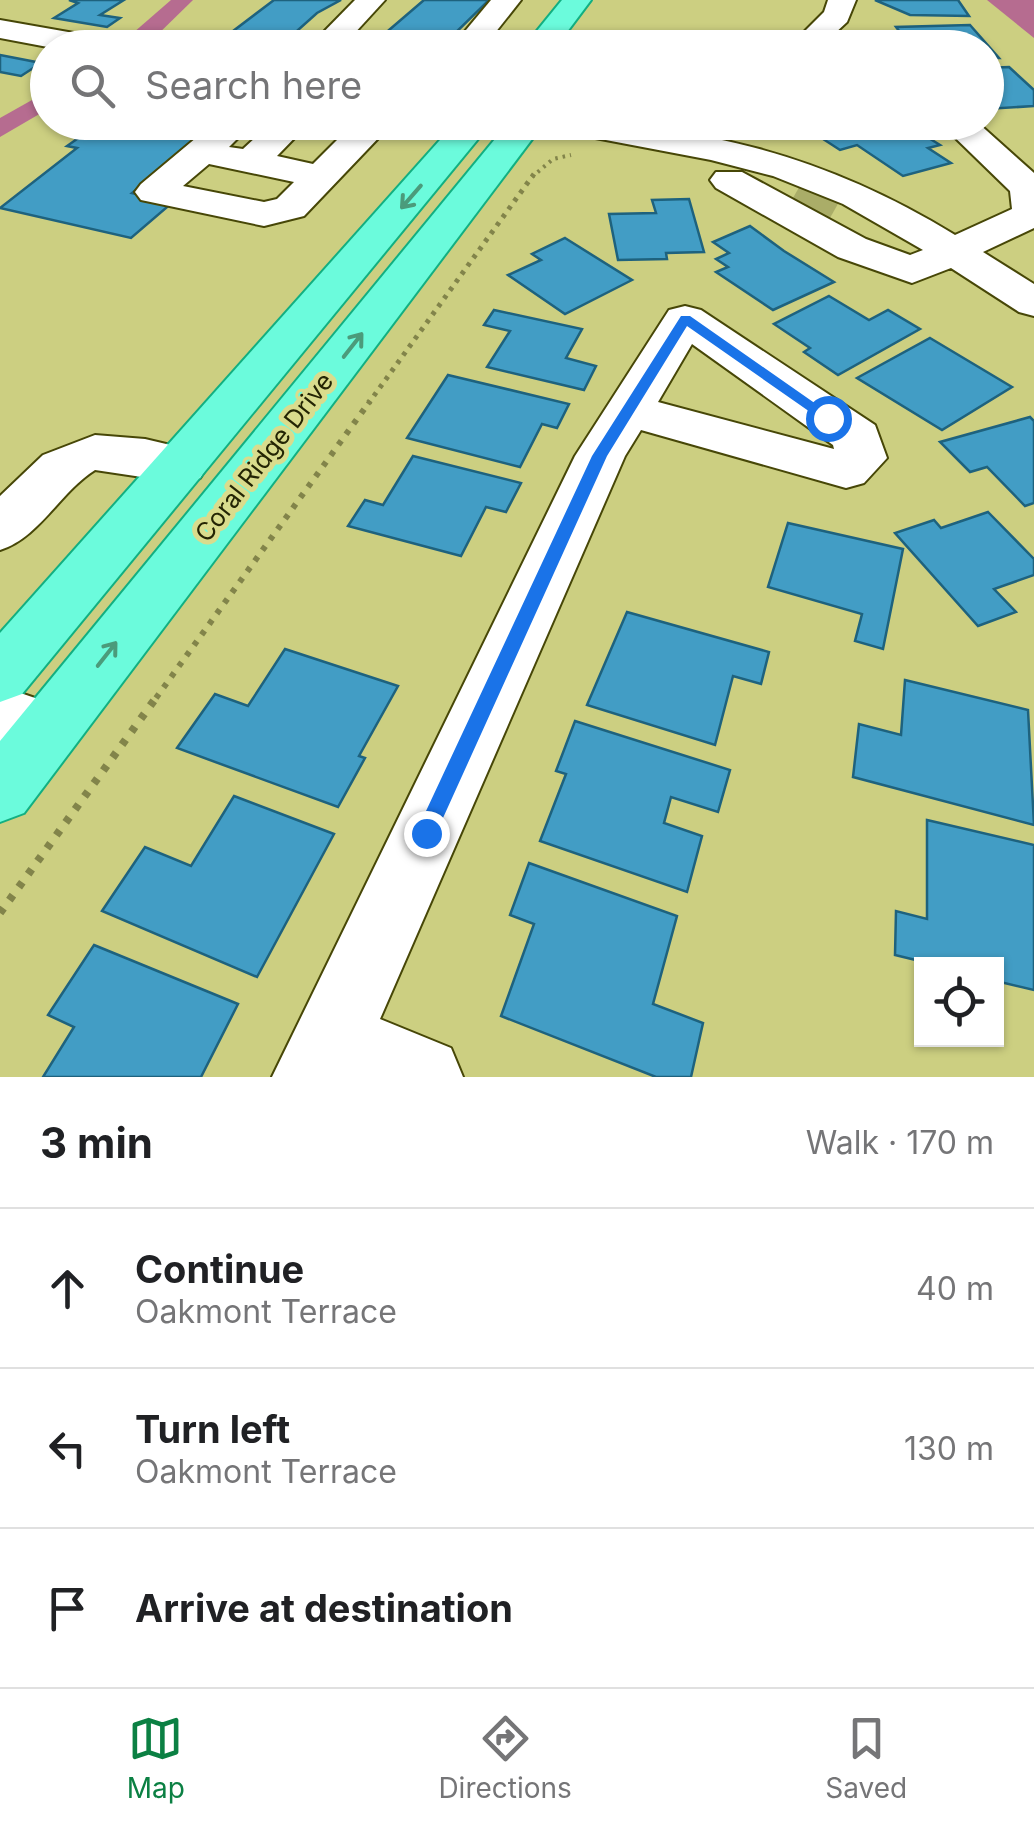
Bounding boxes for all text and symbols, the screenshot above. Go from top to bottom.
search box [30,30,1004,140]
icon: search [65,58,120,113]
text: Search here [145,62,362,108]
one-way arrow [401,183,423,209]
one-way arrow [342,332,364,358]
street label: Coral Ridge Drive [189,367,339,547]
route start [806,396,852,442]
one-way arrow [97,641,118,668]
route end [404,811,450,857]
map controls [914,957,1004,1047]
button: locate [914,957,1004,1047]
text: 3 min [40,1117,153,1168]
text: Walk · 170 m [806,1123,994,1162]
text: Continue [135,1246,304,1292]
icon: ahead [40,1261,95,1316]
text: 40 m [916,1269,994,1308]
text: Oakmont Terrace [135,1292,397,1331]
text: Turn left [135,1406,290,1452]
icon: left [40,1421,95,1476]
text: 130 m [904,1429,994,1468]
text: Oakmont Terrace [135,1452,397,1491]
icon: arrive [40,1581,95,1636]
text: Arrive at destination [135,1585,513,1631]
tab: Map [127,1711,185,1805]
tab: Directions [438,1711,572,1805]
tab: Saved [825,1711,907,1805]

